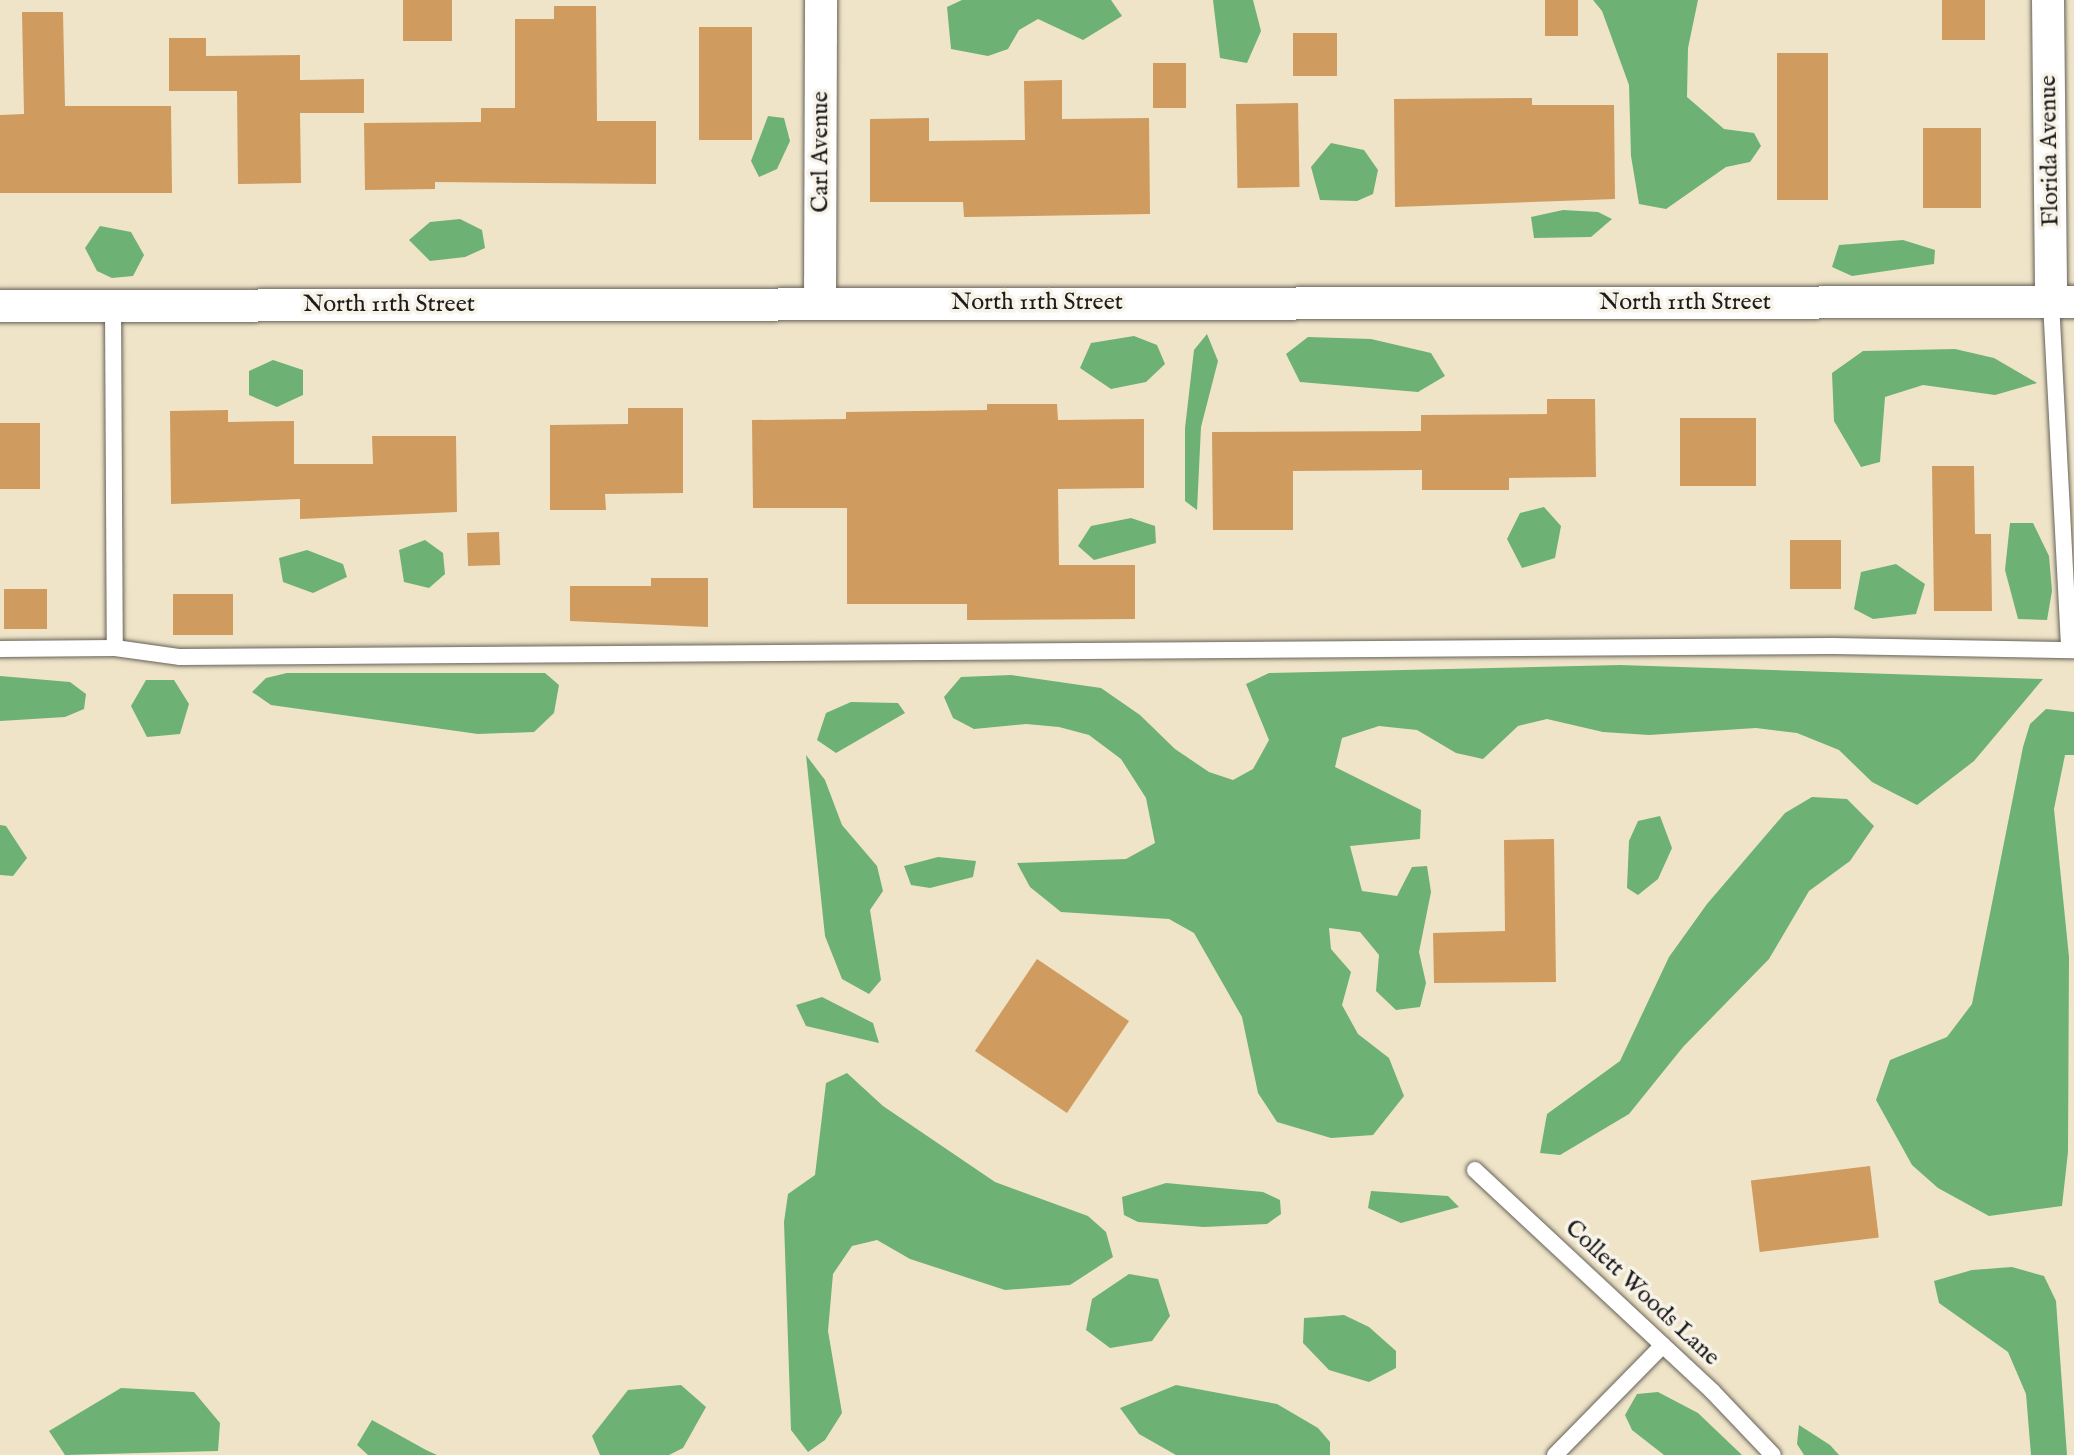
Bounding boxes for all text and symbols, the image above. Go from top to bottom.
street label: Florida Avenue [2034,75,2066,227]
street label: Carl Avenue [807,91,835,213]
street label: North 11th Street [951,289,1123,317]
street label: North 11th Street [1599,289,1771,317]
street label: North 11th Street [303,291,475,319]
street label: Collett Woods Lane [1559,1214,1725,1372]

